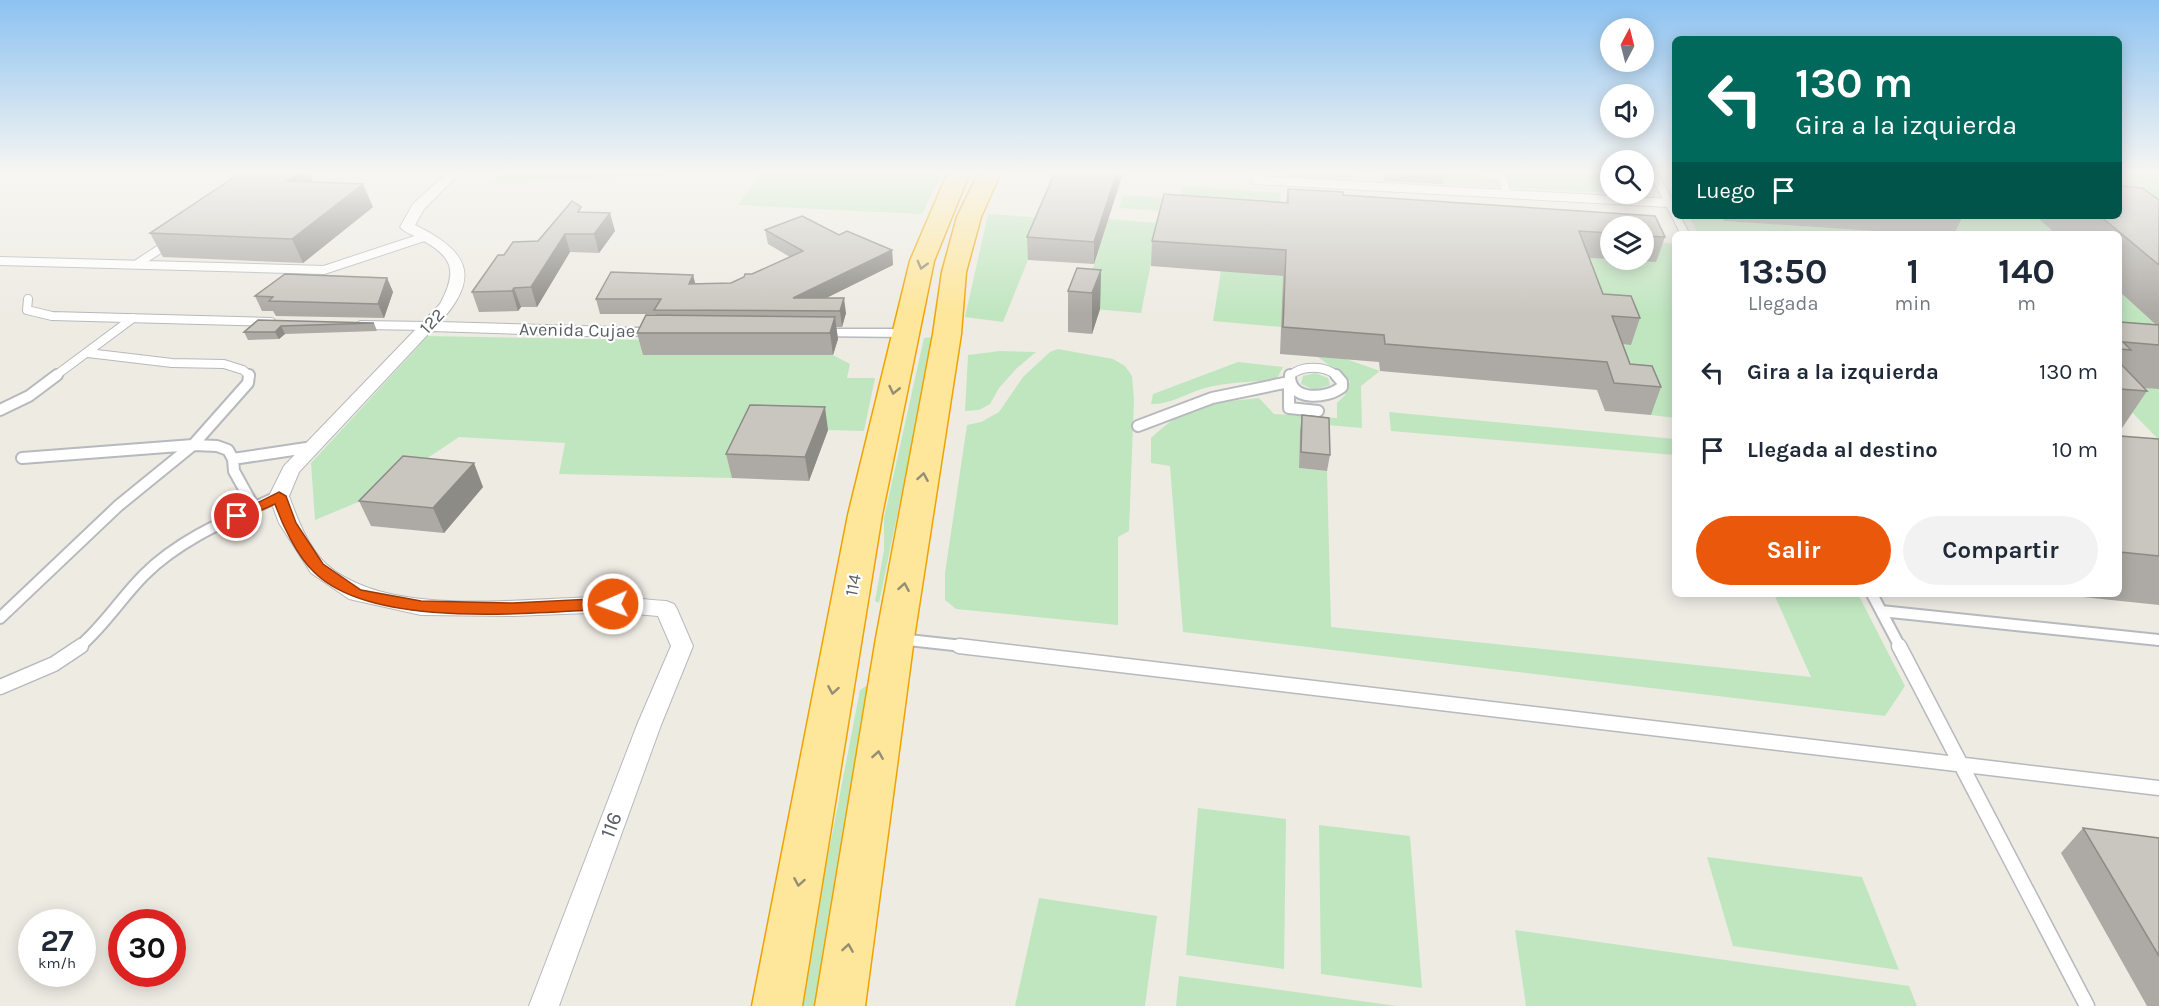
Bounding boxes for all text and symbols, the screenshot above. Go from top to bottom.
north arrow [1600,18,1654,72]
map controls [1600,18,1654,270]
text: 130 m [1795,58,1913,108]
icon: left [1696,60,1774,138]
button: sound [1600,84,1654,138]
text: Gira a la izquierda [1795,109,2017,141]
button: search [1600,150,1654,204]
icon: arrive [1767,174,1800,207]
text: Luego [1696,178,1755,204]
button: layers [1600,216,1654,270]
text: 13:50 [1739,250,1828,292]
text: 1 [1906,250,1919,292]
text: 140 [1998,250,2055,292]
one-way arrow [917,259,929,270]
text: Llegada [1748,292,1818,315]
text: min [1894,292,1931,315]
text: m [2017,292,2036,315]
street label: 122 [415,304,449,338]
street label: Avenida Cujae [519,318,635,342]
icon: left [1696,356,1729,389]
text: Gira a la izquierda [1747,359,1939,385]
text: 130 m [2039,359,2098,385]
one-way arrow [888,385,901,395]
icon: arrive [1696,434,1729,467]
text: Llegada al destino [1747,437,1938,463]
text: 10 m [2052,437,2098,463]
one-way arrow [916,473,929,483]
pin [211,490,262,541]
icon: arrive [220,499,253,532]
button: Salir [1696,516,1891,585]
button: Compartir [1903,516,2098,585]
position arrow [581,572,645,636]
street label: 114 [840,572,866,598]
one-way arrow [897,582,910,592]
one-way arrow [827,685,840,695]
one-way arrow [871,751,883,760]
street label: 116 [595,809,627,841]
one-way arrow [793,877,806,887]
speed limit sign: 30 [108,909,186,987]
text: 27 [40,923,74,959]
one-way arrow [842,944,854,953]
text: km/h [38,954,76,972]

